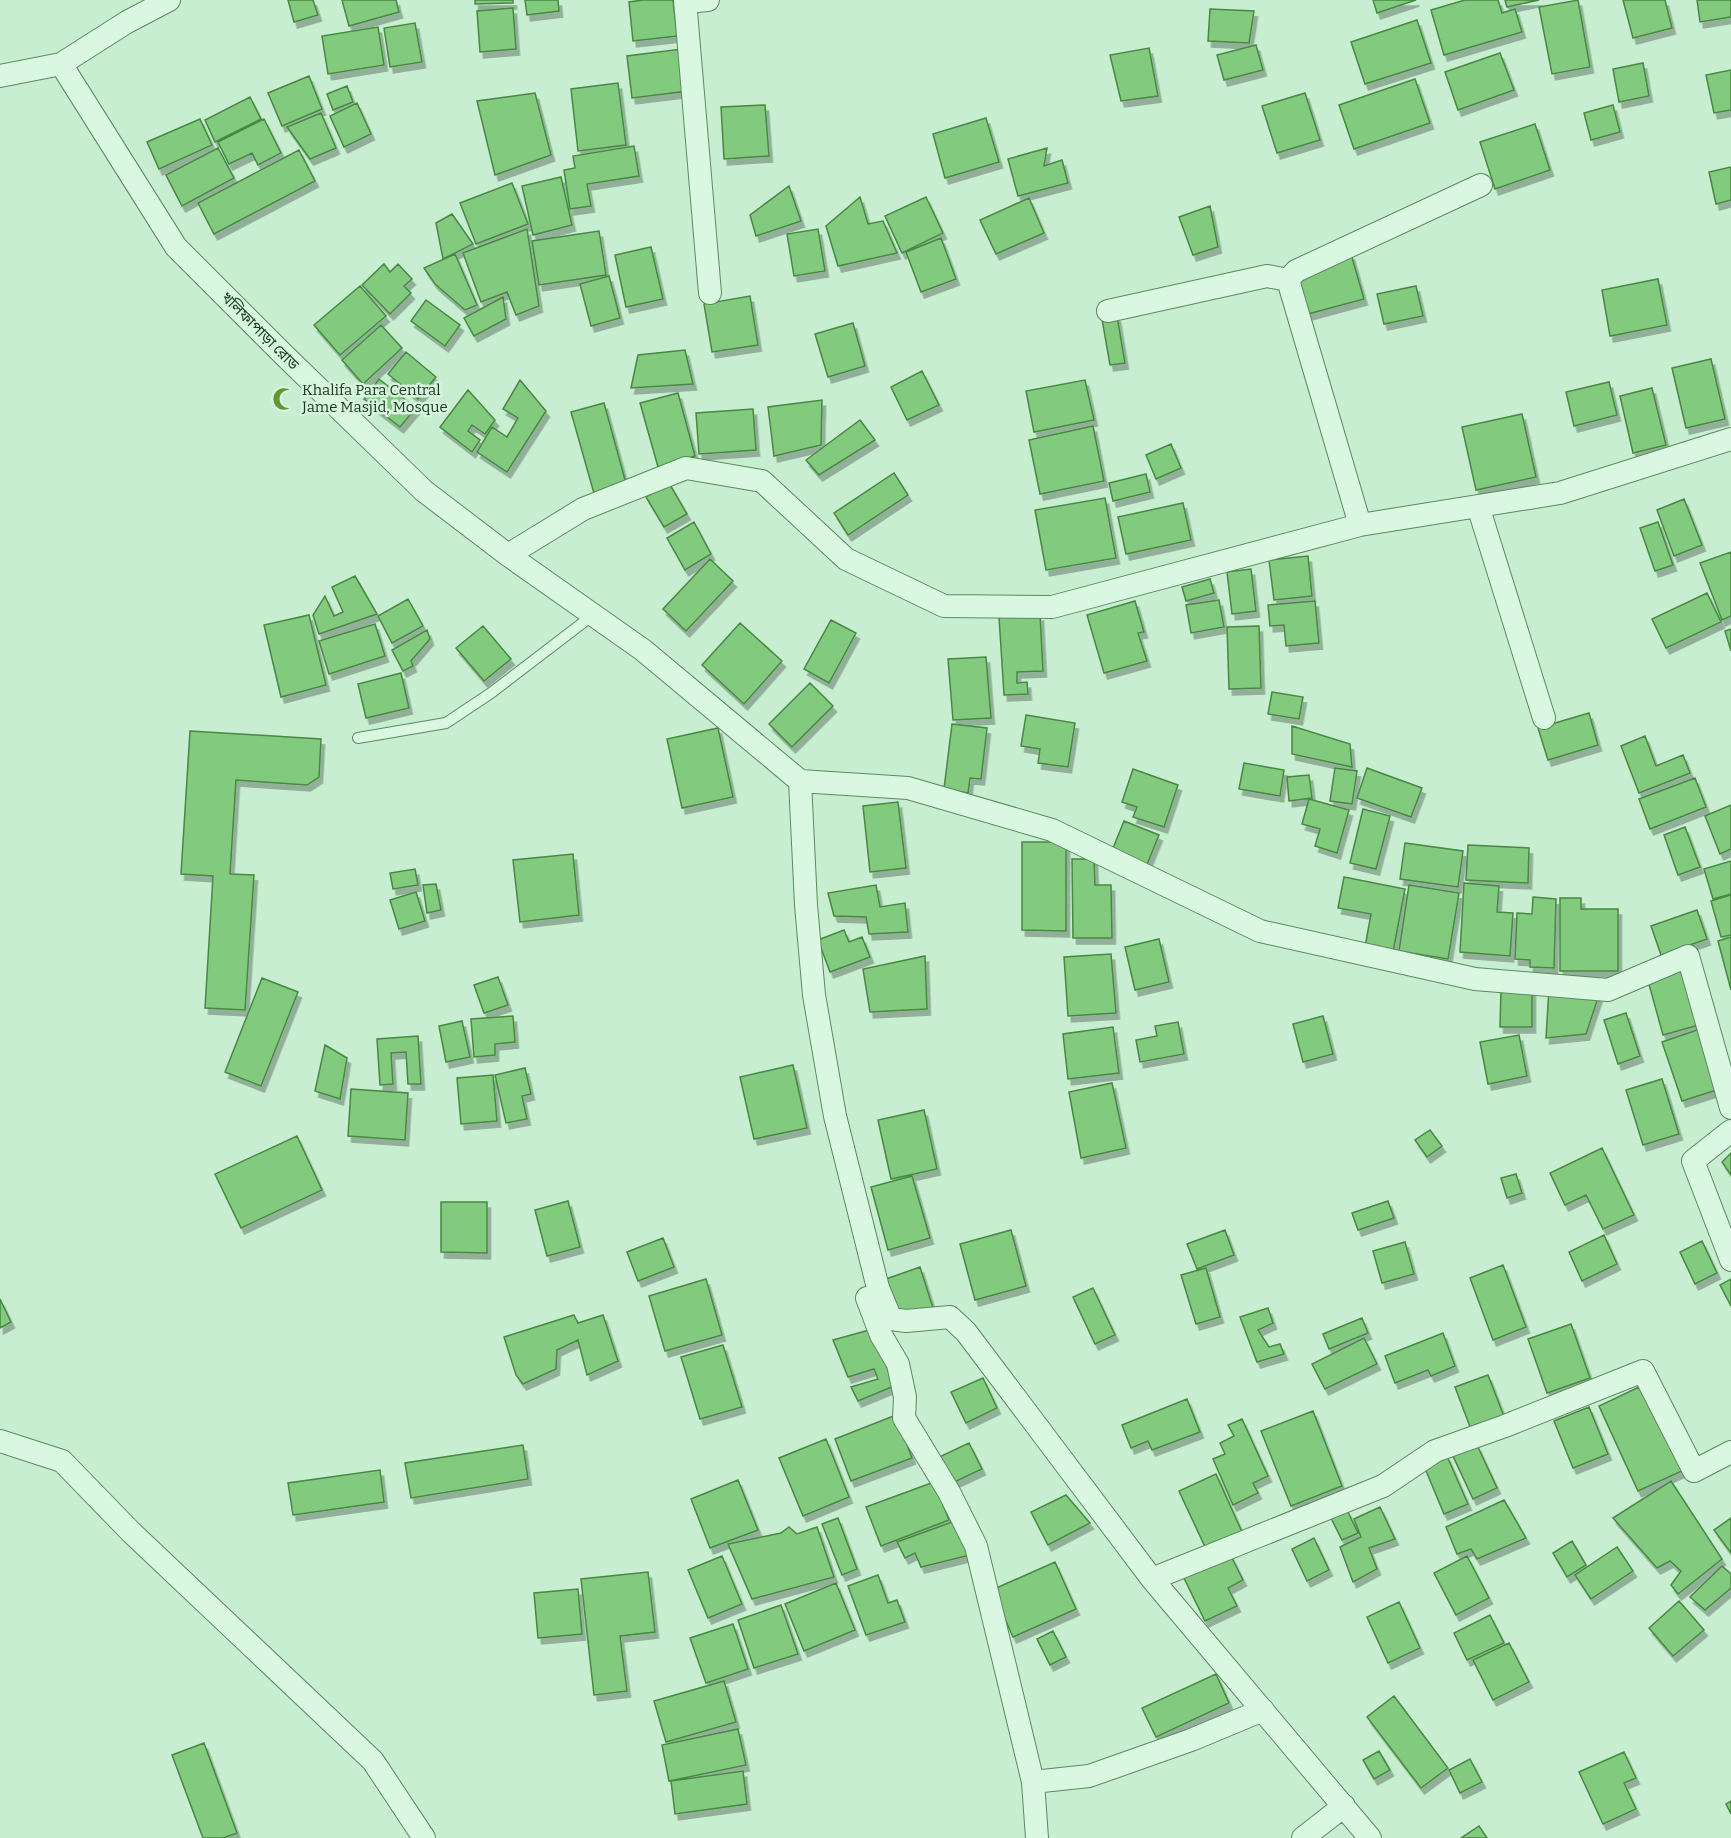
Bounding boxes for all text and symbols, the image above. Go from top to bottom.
street label: খলিফাপাড়া রোড [217,288,303,374]
place label: Khalifa Para Central Jame Masjid, Mosque [301,381,448,416]
mosque icon: Khalifa Para Central Jame Masjid, Mosque [271,386,297,412]

